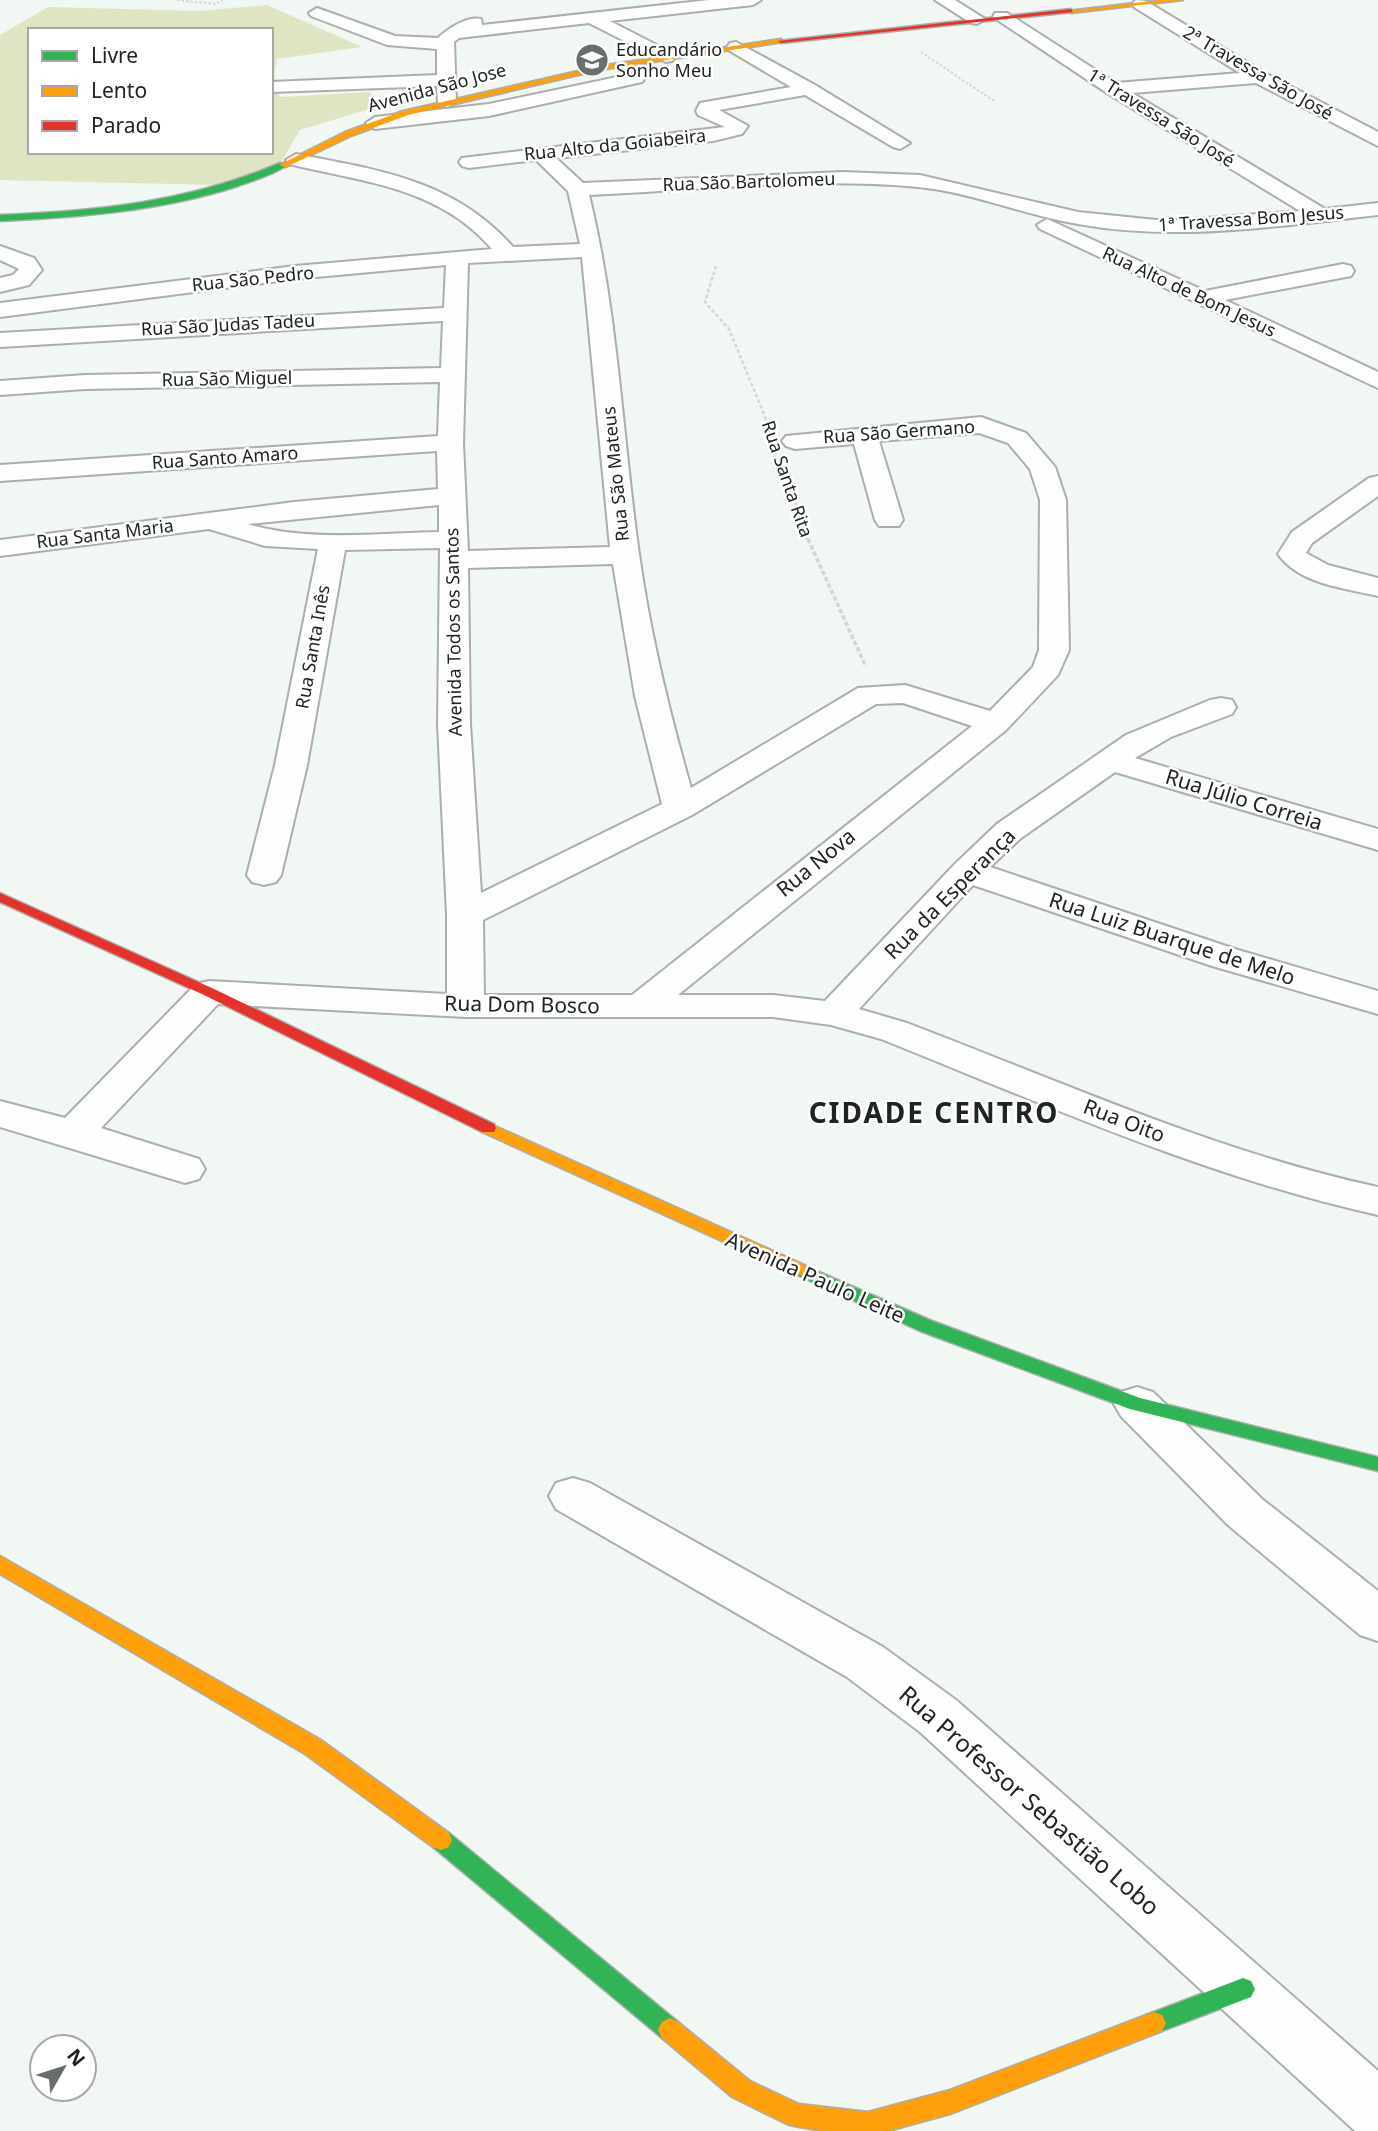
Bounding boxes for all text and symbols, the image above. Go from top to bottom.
street label: 2ª Travessa São José [1179,19,1338,125]
legend [28,28,273,154]
place label: Educandário Sonho Meu [616,37,722,82]
text: Livre [91,41,138,69]
school or university icon: Educandário Sonho Meu [573,41,611,79]
street label: Avenida São Jose [365,57,509,117]
street label: 1ª Travessa São José [1083,62,1240,172]
text: Lento [91,76,147,104]
text: Parado [91,111,161,139]
street label: Rua Alto da Goiabeira [523,123,707,166]
street label: Rua São Bartolomeu [662,166,836,196]
street label: 1ª Travessa Bom Jesus [1157,200,1345,236]
street label: Rua Alto de Bom Jesus [1099,240,1280,342]
street label: Rua São Pedro [191,260,315,296]
street label: Rua São Judas Tadeu [140,307,316,341]
street label: Rua São Miguel [161,365,292,391]
street label: Rua São Mateus [596,405,634,543]
street label: Rua São Germano [822,414,976,448]
street label: Rua Santa Rita [757,417,819,540]
street label: Rua Santo Amaro [151,440,299,474]
street label: Rua Santa Maria [35,513,175,553]
street label: Avenida Todos os Santos [439,528,467,737]
street label: Rua Santa Inês [289,583,335,711]
street label: Rua Júlio Correia [1162,762,1326,836]
street label: Rua Nova [770,822,861,903]
street label: Rua da Esperança [878,822,1021,965]
street label: Rua Luiz Buarque de Melo [1046,885,1299,991]
street label: Rua Dom Bosco [444,989,600,1019]
street label: Rua Oito [1079,1092,1169,1148]
district label: CIDADE CENTRO [809,1093,1059,1131]
street label: Avenida Paulo Leite [721,1225,909,1329]
street label: Rua Professor Sebastião Lobo [893,1677,1167,1922]
north arrow [28,2033,98,2103]
text: N [61,2043,91,2071]

